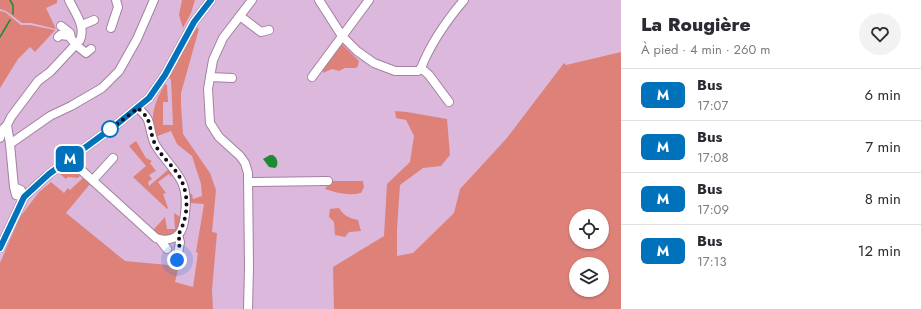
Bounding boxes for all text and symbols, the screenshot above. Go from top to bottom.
text: La Rougière [641,11,751,38]
button: heart [859,13,901,55]
text: À pied · 4 min · 260 m [641,40,770,59]
text: Bus [697,74,722,96]
text: 6 min [864,84,901,106]
text: M [657,85,669,105]
text: 17:07 [697,96,728,115]
unlabelled marker [101,120,119,138]
text: Bus [697,126,722,148]
text: 7 min [865,136,901,158]
text: M [657,137,669,157]
line badge: M [57,146,83,172]
text: 17:08 [697,148,728,167]
text: M [64,149,76,169]
text: Bus [697,178,722,200]
text: 8 min [865,188,901,210]
text: M [657,189,669,209]
text: 17:09 [697,200,729,219]
map controls [569,209,609,297]
button: locate [569,209,609,249]
text: Bus [697,230,722,252]
text: 12 min [858,240,901,262]
text: M [657,241,669,261]
your location [167,250,187,270]
text: 17:13 [697,252,727,271]
button: layers [569,257,609,297]

